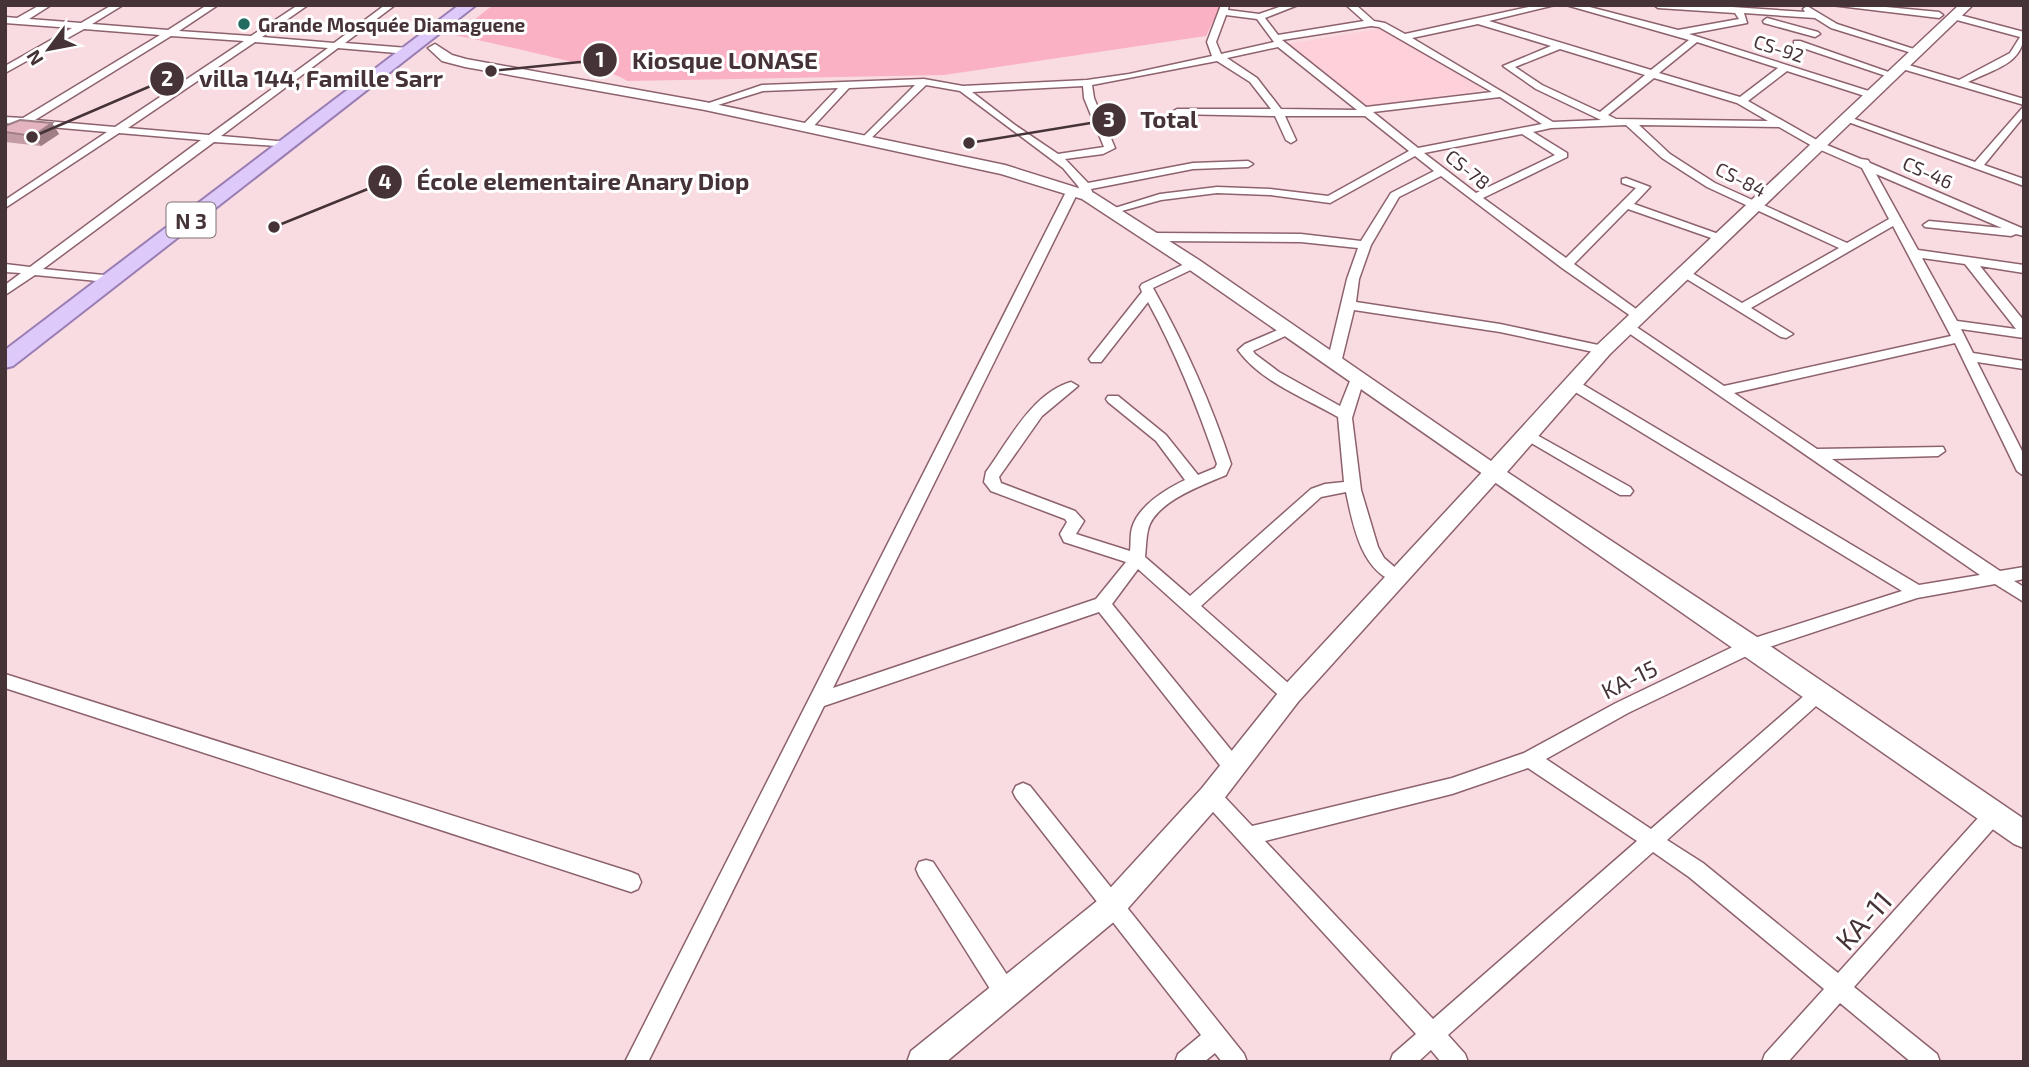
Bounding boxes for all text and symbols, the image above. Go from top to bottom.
place label: Grande Mosquée Diamaguene [258,13,526,36]
north arrow [14,14,84,84]
marker: Grande Mosquée Diamaguene [236,16,252,32]
street label: CS-92 [1751,29,1807,67]
callout: Kiosque LONASE [583,38,832,83]
text: Kiosque LONASE [632,45,818,74]
text: N [21,46,48,70]
text: 1 [595,46,605,71]
callout: villa 144, Famille Sarr [150,56,457,101]
text: villa 144, Famille Sarr [199,63,444,92]
text: 2 [161,65,173,90]
callout: Total [1092,97,1212,142]
text: Total [1140,104,1198,133]
text: 3 [1103,106,1115,131]
street label: CS-78 [1441,144,1495,194]
street label: CS-46 [1899,151,1957,193]
street label: CS-84 [1712,157,1770,201]
callout: École elementaire Anary Diop [367,160,764,205]
text: École elementaire Anary Diop [417,166,749,195]
text: 4 [378,168,392,193]
road number: N 3 [166,202,216,238]
street label: KA-15 [1596,653,1662,705]
street label: KA-11 [1828,883,1898,957]

